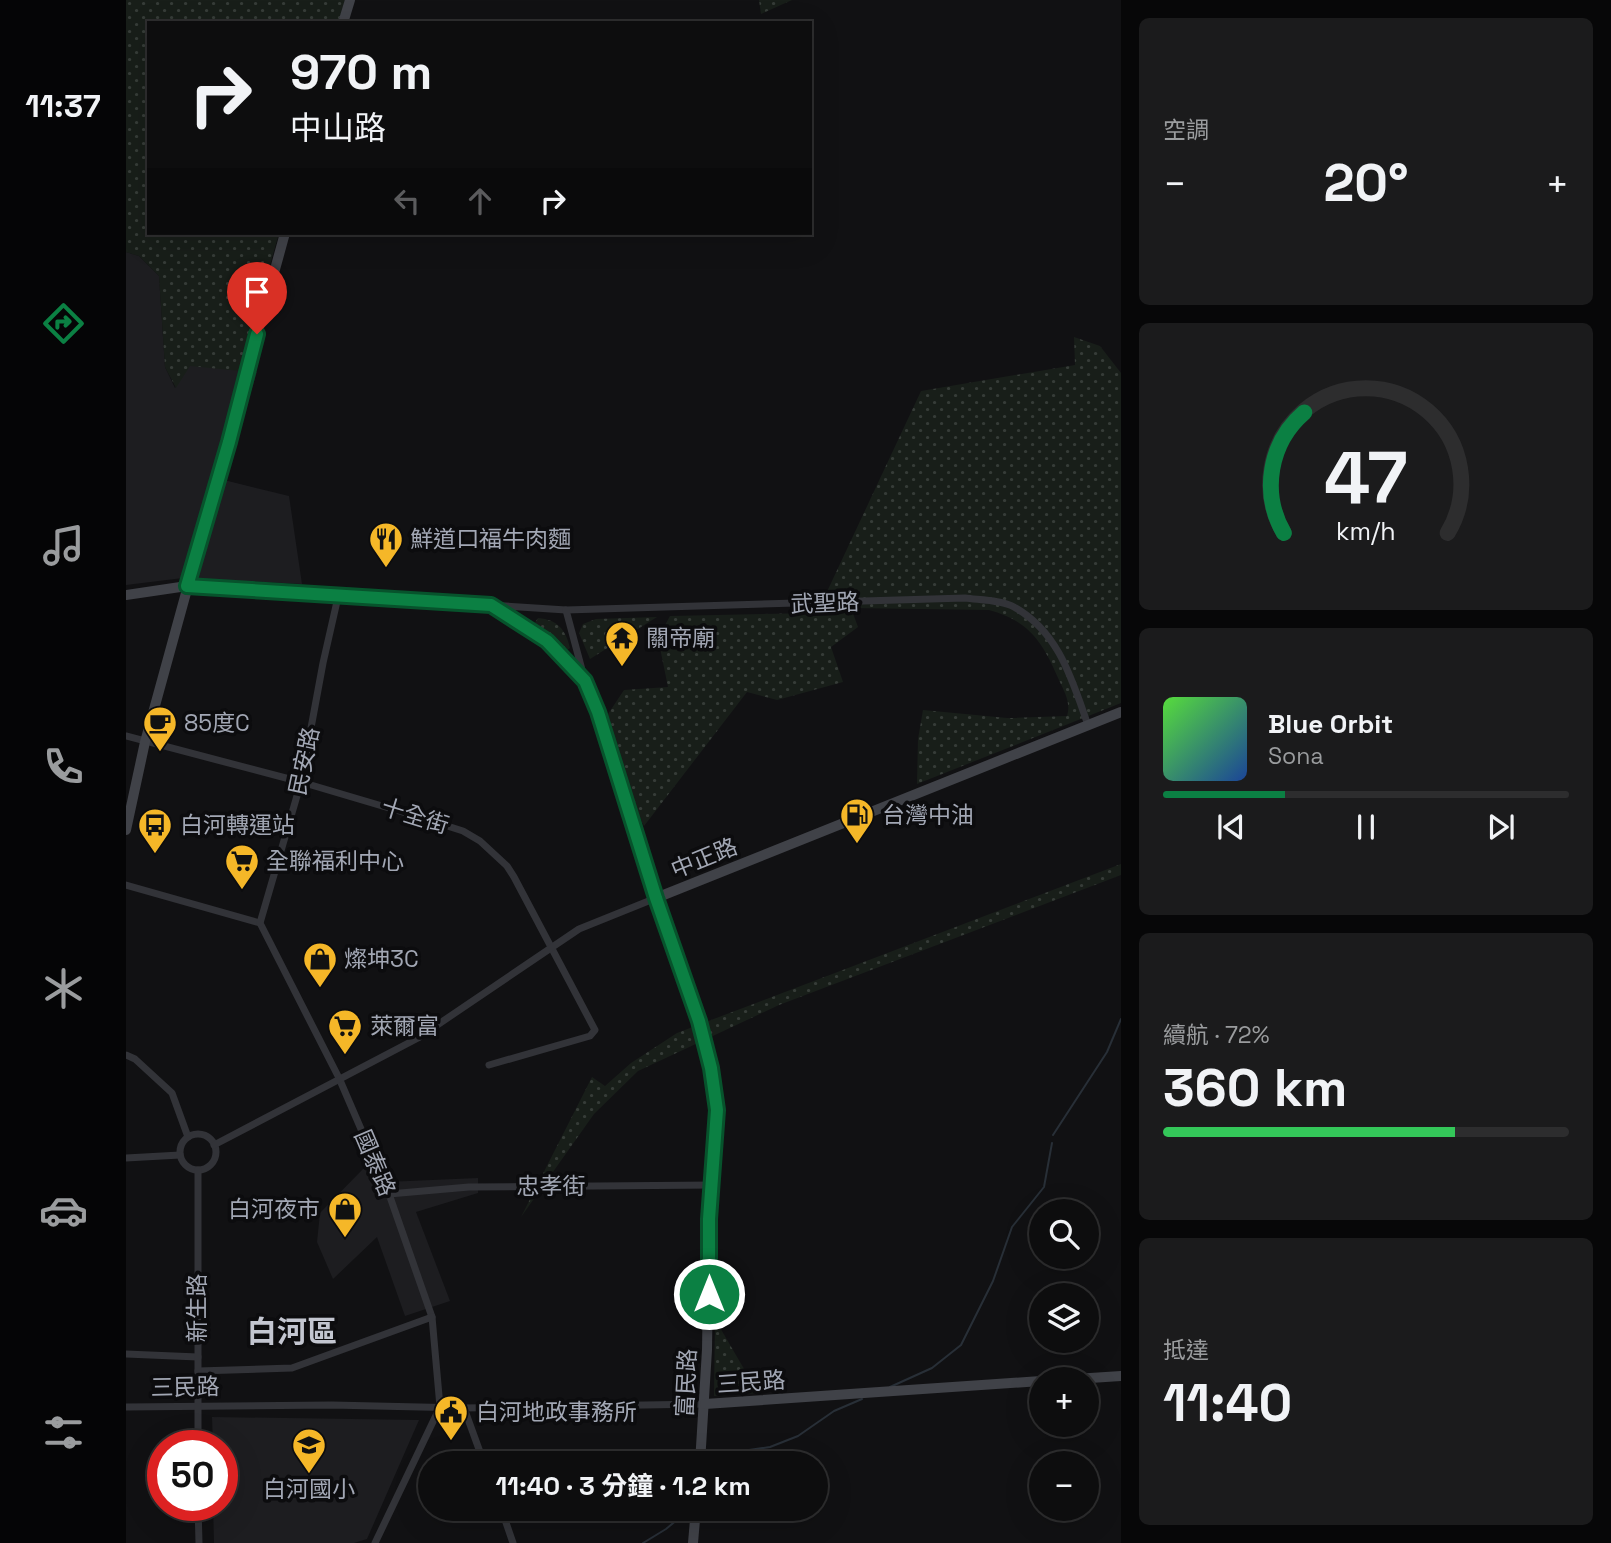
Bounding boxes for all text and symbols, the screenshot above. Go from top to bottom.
text: 970 m [290,41,432,103]
icon: right [175,49,266,140]
text: 11:37 [25,86,101,126]
text: 中山路 [290,108,386,148]
text: 空調 [1163,115,1209,145]
text: 20° [1323,150,1409,216]
text: − [1163,160,1187,208]
text: + [1545,160,1569,208]
icon: left [388,182,426,220]
icon: ahead [461,182,499,220]
icon: right [534,182,572,220]
pin [227,262,287,334]
icon: arrive [238,273,276,311]
icon: directions [39,299,88,348]
text: 47 [1324,431,1408,524]
text: km/h [1336,514,1396,546]
restaurant icon: 鮮道口福牛肉麵 [367,520,405,569]
icon: music [39,521,88,570]
place label: 鮮道口福牛肉麵 [410,524,571,554]
street label: 武聖路 [790,587,860,619]
temple icon: 關帝廟 [603,619,641,668]
place label: 關帝廟 [646,623,715,653]
cafe icon: 85度C [141,704,179,753]
text: Blue Orbit [1268,707,1393,741]
place label: 85度C [184,708,250,738]
street label: 民安路 [282,724,326,798]
text: Sona [1268,741,1324,771]
icon: phone [39,742,88,791]
street label: 十全街 [378,792,452,840]
fuel station icon: 台灣中油 [838,796,876,845]
place label: 台灣中油 [882,800,974,830]
bus stop icon: 白河轉運站 [136,806,174,855]
icon: previous [1212,808,1250,846]
icon: pause [1347,808,1385,846]
icon: next [1482,808,1520,846]
place label: 白河轉運站 [180,810,295,840]
street label: 中正路 [666,831,742,885]
supermarket icon: 全聯福利中心 [223,842,261,891]
place label: 全聯福利中心 [266,846,404,876]
shop icon: 燦坤3C [301,940,339,989]
place label: 燦坤3C [344,944,419,974]
icon: climate [39,964,88,1013]
supermarket icon: 萊爾富 [326,1007,364,1056]
place label: 萊爾富 [370,1011,439,1041]
text: 續航 · 72% [1163,1020,1270,1050]
text: 360 km [1163,1055,1347,1121]
street label: 國泰路 [348,1125,402,1201]
street label: 忠孝街 [517,1171,586,1201]
icon: car [39,1186,88,1235]
shop icon: 白河夜市 [326,1190,364,1239]
place label: 白河夜市 [228,1194,320,1224]
map controls [1029,1199,1099,1521]
button: search [1029,1199,1099,1269]
position arrow [672,1257,746,1331]
street label: 新生路 [182,1274,212,1343]
button: layers [1029,1283,1099,1353]
district label: 白河區 [247,1312,337,1351]
text: 抵達 [1163,1335,1209,1365]
street label: 富民路 [669,1348,703,1418]
street label: 三民路 [716,1365,786,1399]
button: + [1029,1367,1099,1437]
text: 11:40 [1163,1370,1292,1436]
street label: 三民路 [150,1371,220,1403]
public building icon: 白河地政事務所 [432,1393,470,1442]
place label: 白河地政事務所 [476,1397,637,1427]
icon: filters [39,1408,88,1457]
school or university icon: 白河國小 [290,1426,328,1475]
speed limit sign: 50 [147,1430,238,1521]
button: − [1029,1451,1099,1521]
text: 11:40 · 3 分鐘 · 1.2 km [495,1469,751,1503]
place label: 白河國小 [263,1474,355,1504]

